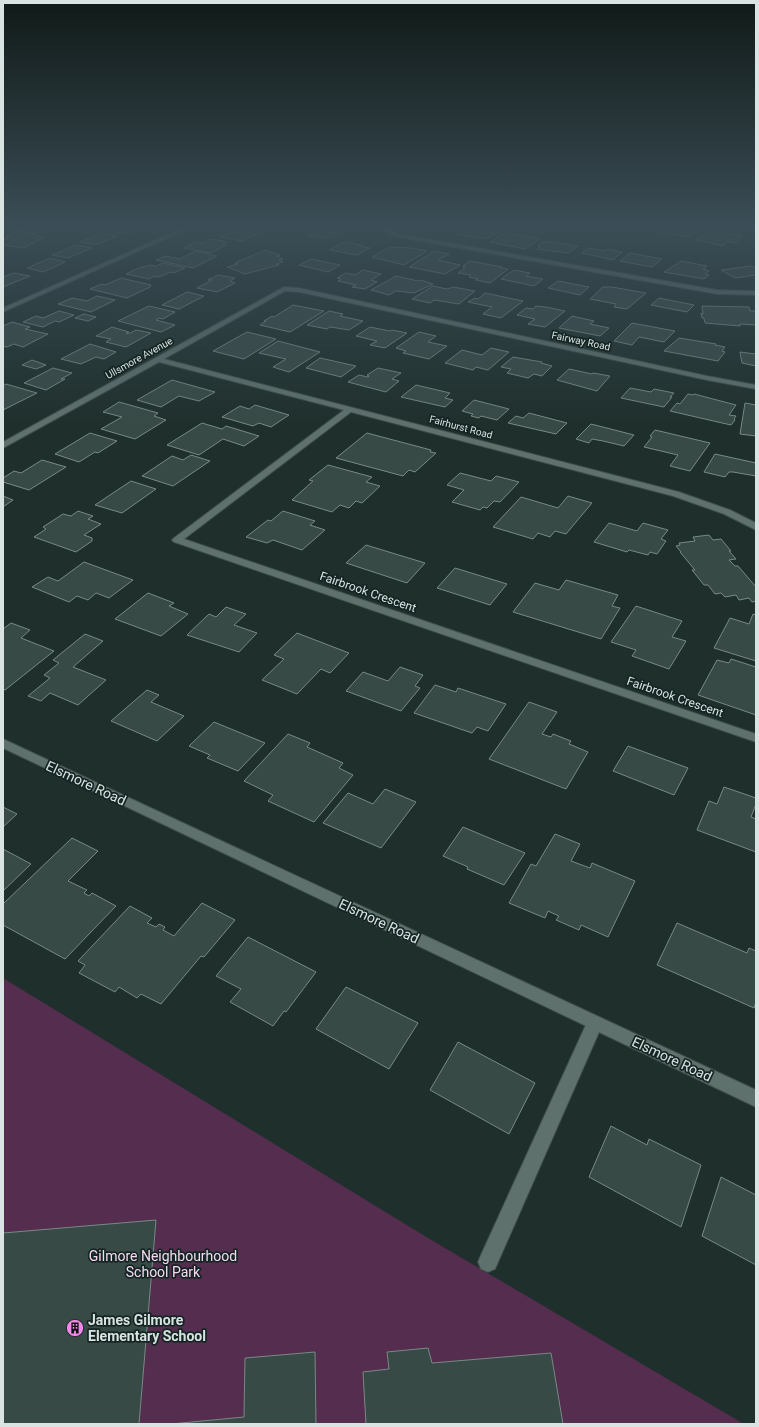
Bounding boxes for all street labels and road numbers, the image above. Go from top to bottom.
street label: Fairway Road [551,329,611,353]
street label: Ullsmore Avenue [104,335,174,381]
street label: Fairhurst Road [428,413,494,441]
street label: Fairbrook Crescent [318,569,418,615]
street label: Fairbrook Crescent [625,674,725,720]
street label: Elsmore Road [43,757,129,809]
street label: Elsmore Road [336,895,422,947]
street label: Elsmore Road [629,1033,715,1085]

